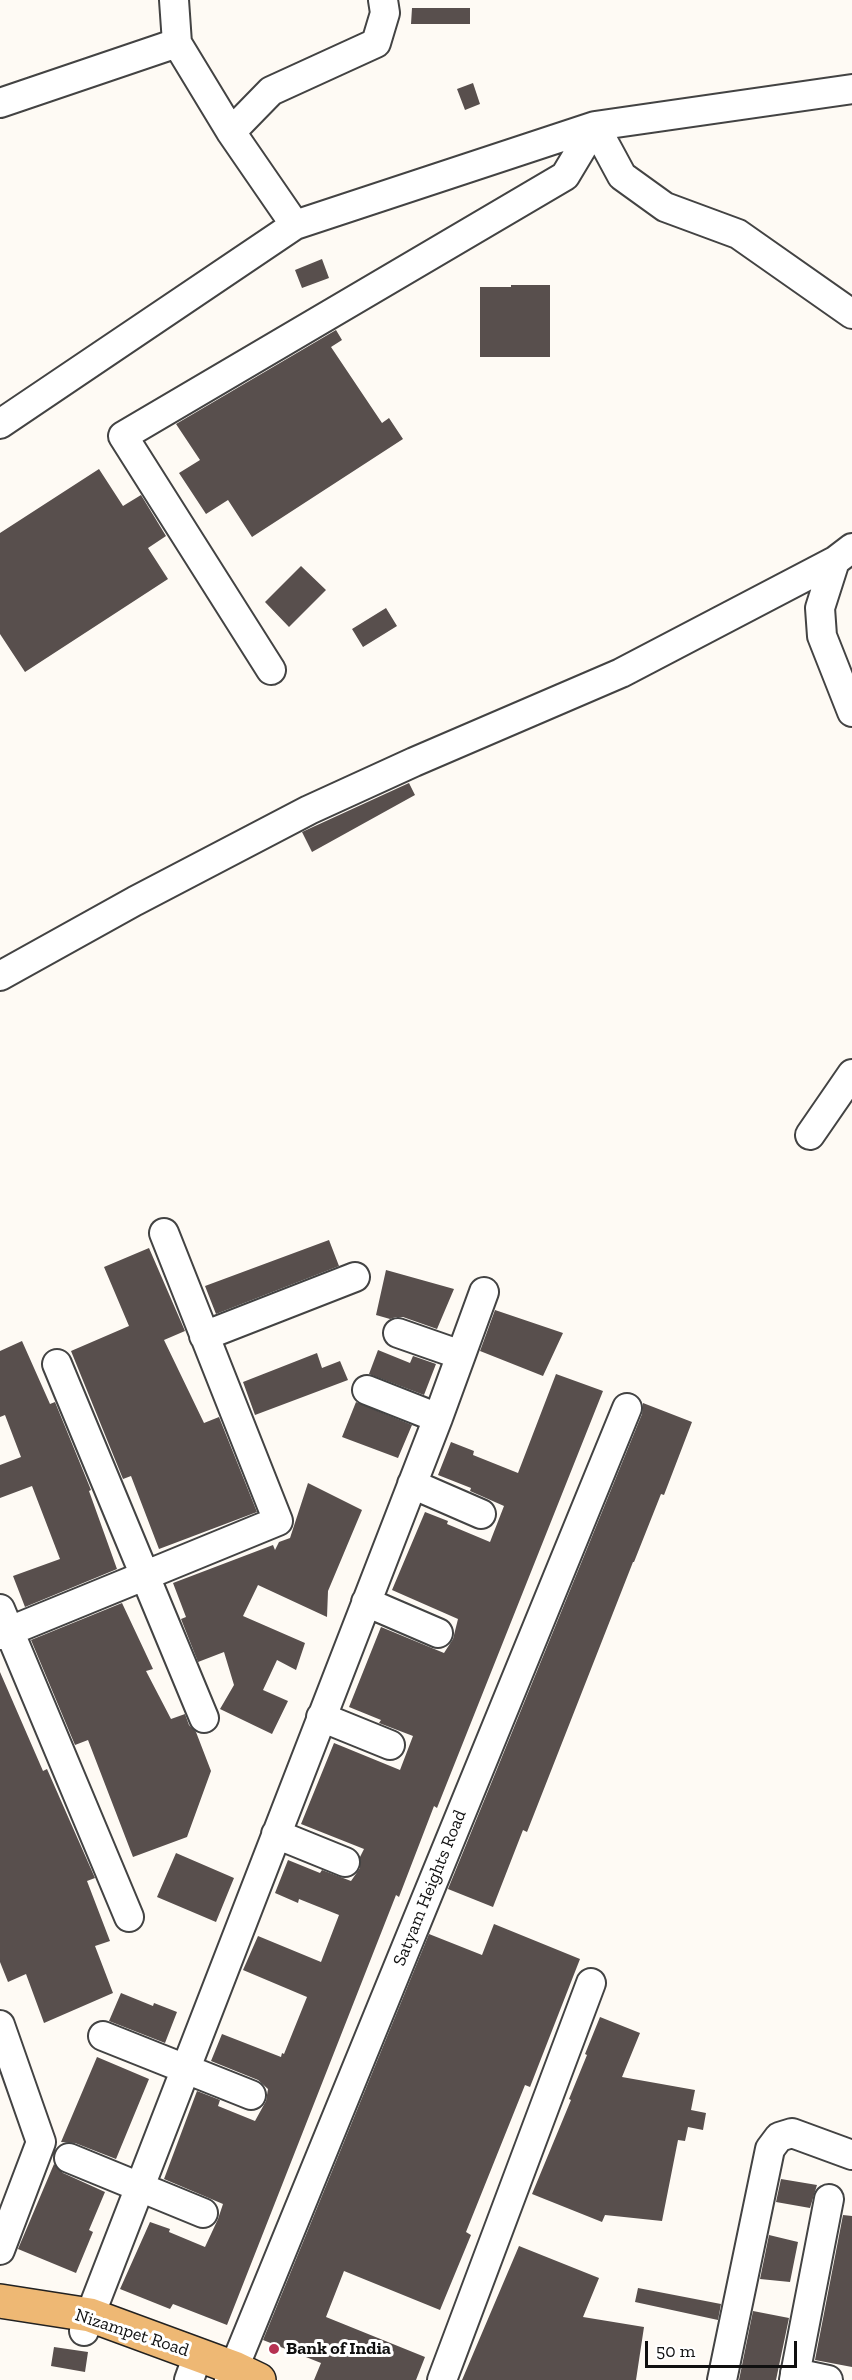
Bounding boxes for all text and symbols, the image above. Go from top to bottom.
street label: Satyam Heights Road [389,1807,471,1969]
street label: Nizampet Road [72,2304,192,2362]
scale bar [648,2329,800,2367]
place label: Bank of India [286,2338,391,2360]
text: 50 m [656,2340,695,2362]
marker: Bank of India [267,2342,281,2356]

